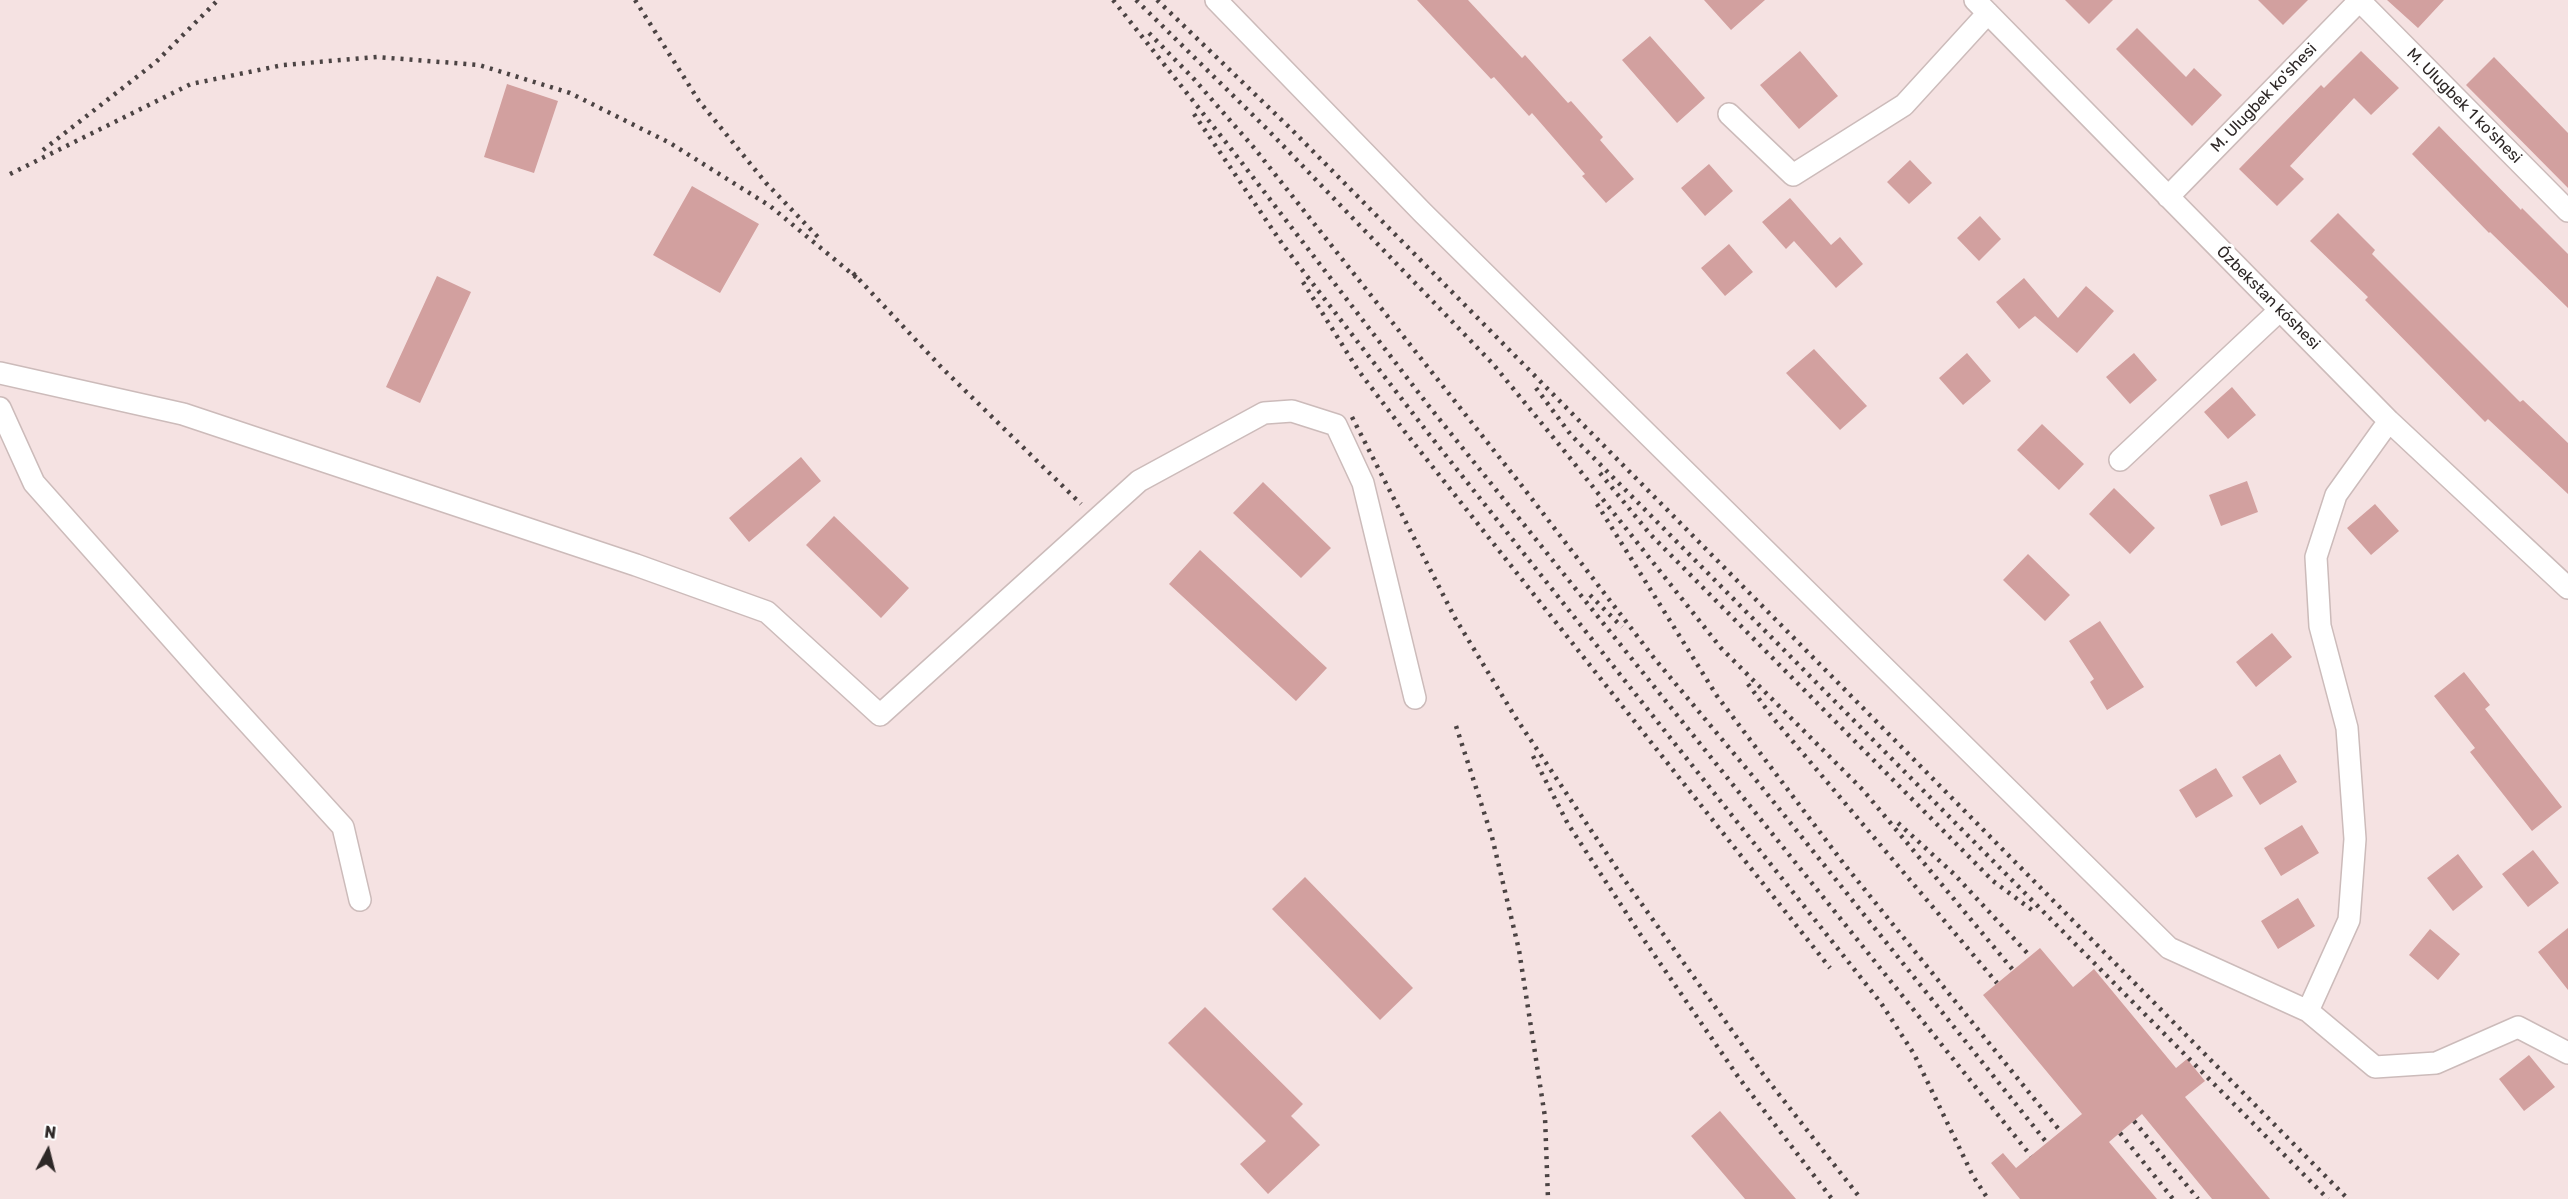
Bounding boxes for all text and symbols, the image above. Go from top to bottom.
street label: M. Ulugbek ko'shesi [2207,40,2321,156]
street label: M. Ulugbek 1 ko'shesi [2402,44,2526,168]
street label: Ózbekstan kóshesi [2212,242,2324,354]
north arrow [18,1121,78,1181]
text: N [43,1123,57,1143]

